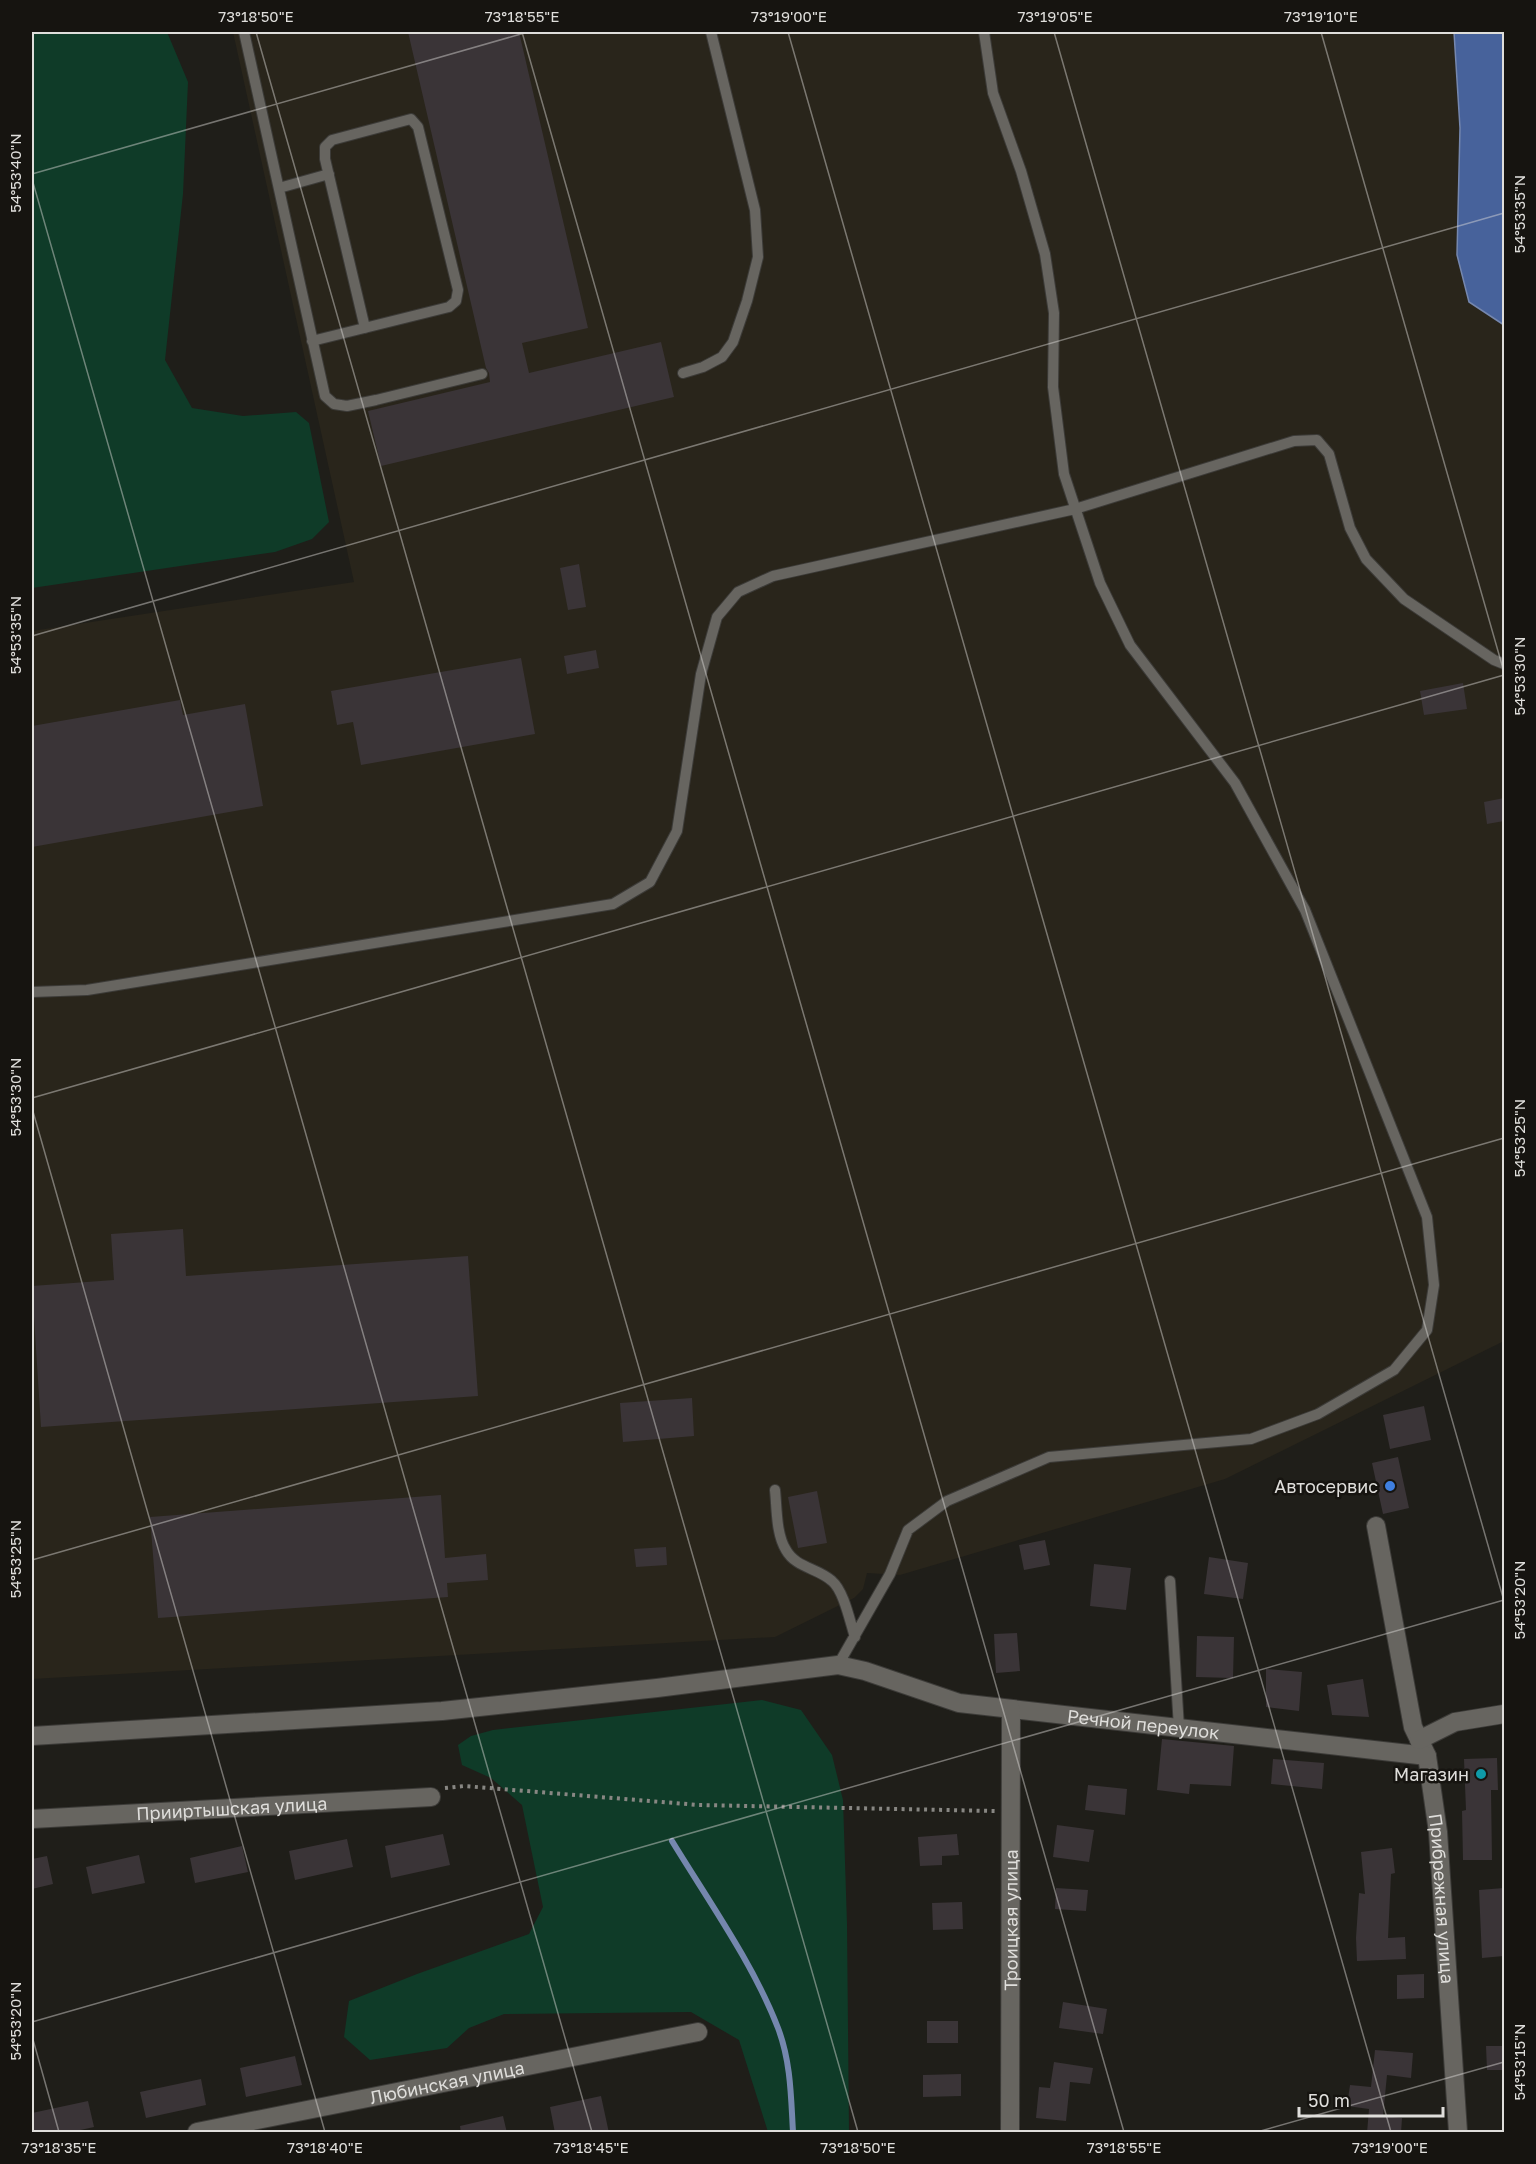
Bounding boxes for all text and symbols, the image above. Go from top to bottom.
text: 73°18'50"E [218,7,294,25]
text: 73°18'55"E [485,7,559,25]
text: 73°19'00"E [751,7,827,25]
text: 73°19'05"E [1017,7,1093,25]
text: 73°19'10"E [1284,7,1358,25]
text: 54°53'40"N [6,133,24,213]
text: 54°53'35"N [1510,175,1528,253]
text: 54°53'35"N [6,596,24,674]
text: 54°53'30"N [1510,636,1528,716]
text: 54°53'30"N [6,1057,24,1137]
text: 54°53'25"N [1510,1099,1528,1177]
place label: Автосервис [1274,1475,1378,1497]
marker: Автосервис [1383,1479,1397,1493]
text: 54°53'25"N [6,1520,24,1598]
text: 54°53'20"N [1510,1561,1528,1639]
street label: Речной переулок [1066,1704,1221,1743]
place label: Магазин [1394,1763,1469,1785]
marker: Магазин [1474,1767,1488,1781]
street label: Прииртышская улица [135,1792,328,1824]
street label: Прибрежная улица [1424,1812,1459,1984]
street label: Троицкая улица [999,1849,1022,1991]
text: 54°53'20"N [6,1982,24,2060]
text: 54°53'15"N [1510,2024,1528,2100]
street label: Любинская улица [368,2056,526,2108]
scale bar [1299,2080,1443,2118]
text: 50 m [1308,2089,1350,2111]
text: 73°18'35"E [22,2138,96,2156]
text: 73°18'40"E [287,2138,363,2156]
text: 73°18'45"E [553,2138,629,2156]
text: 73°18'50"E [820,2138,896,2156]
text: 73°18'55"E [1087,2138,1161,2156]
text: 73°19'00"E [1352,2138,1428,2156]

